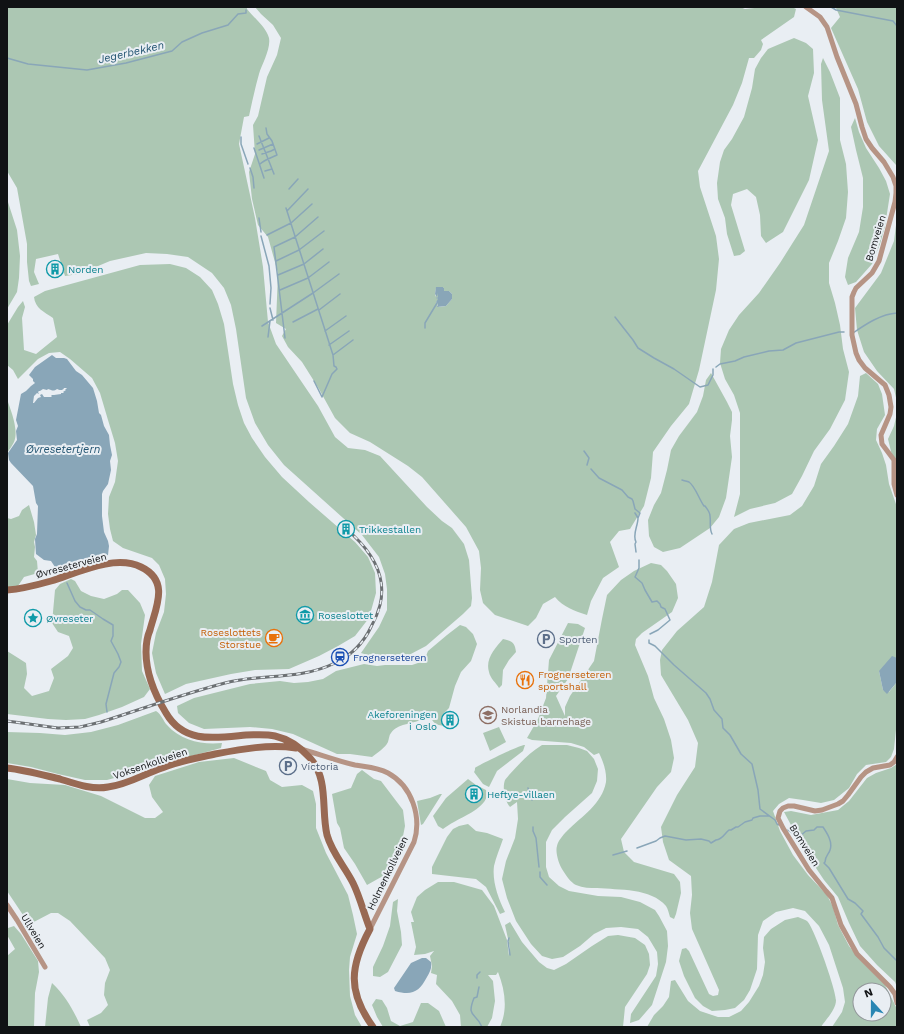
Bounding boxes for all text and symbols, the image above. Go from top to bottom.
water label: Jegerbekken [97,39,165,66]
street label: Bomveien [863,214,888,262]
building icon: Norden [45,259,65,279]
place label: Norden [68,264,103,275]
water label: Øvresetertjern [26,443,100,456]
building icon: Trikkestallen [336,519,356,539]
place label: Trikkestallen [359,524,421,535]
street label: Øvreseterveien [35,551,108,580]
museum icon: Roseslottet [295,605,315,625]
place icon: Øvreseter [23,608,43,628]
place label: Roseslottet [318,610,374,621]
place label: Øvreseter [46,613,93,624]
place label: Roseslottets Storstue [200,627,261,650]
cafe icon: Roseslottets Storstue [264,628,284,648]
parking icon: Sporten [536,629,556,649]
place label: Sporten [559,634,598,645]
station icon: Frognerseteren [330,647,350,667]
place label: Frognerseteren [353,652,427,663]
place label: Frognerseteren sportshall [538,669,612,692]
restaurant icon: Frognerseteren sportshall [515,670,535,690]
place label: Norlandia Skistua barnehage [501,704,591,727]
school or university icon: Norlandia Skistua barnehage [478,705,498,725]
place label: Akeforeningen i Oslo [367,709,437,732]
building icon: Akeforeningen i Oslo [440,710,460,730]
street label: Voksenkollveien [112,746,189,781]
parking icon: Victoria [278,756,298,776]
place label: Victoria [301,761,339,772]
building icon: Heftye-villaen [464,784,484,804]
place label: Heftye-villaen [487,789,555,800]
street label: Bomveien [787,822,822,868]
street label: Holmenkollveien [365,834,410,912]
street label: Ullveien [19,912,48,951]
north arrow [852,982,892,1022]
text: N [862,986,875,1001]

